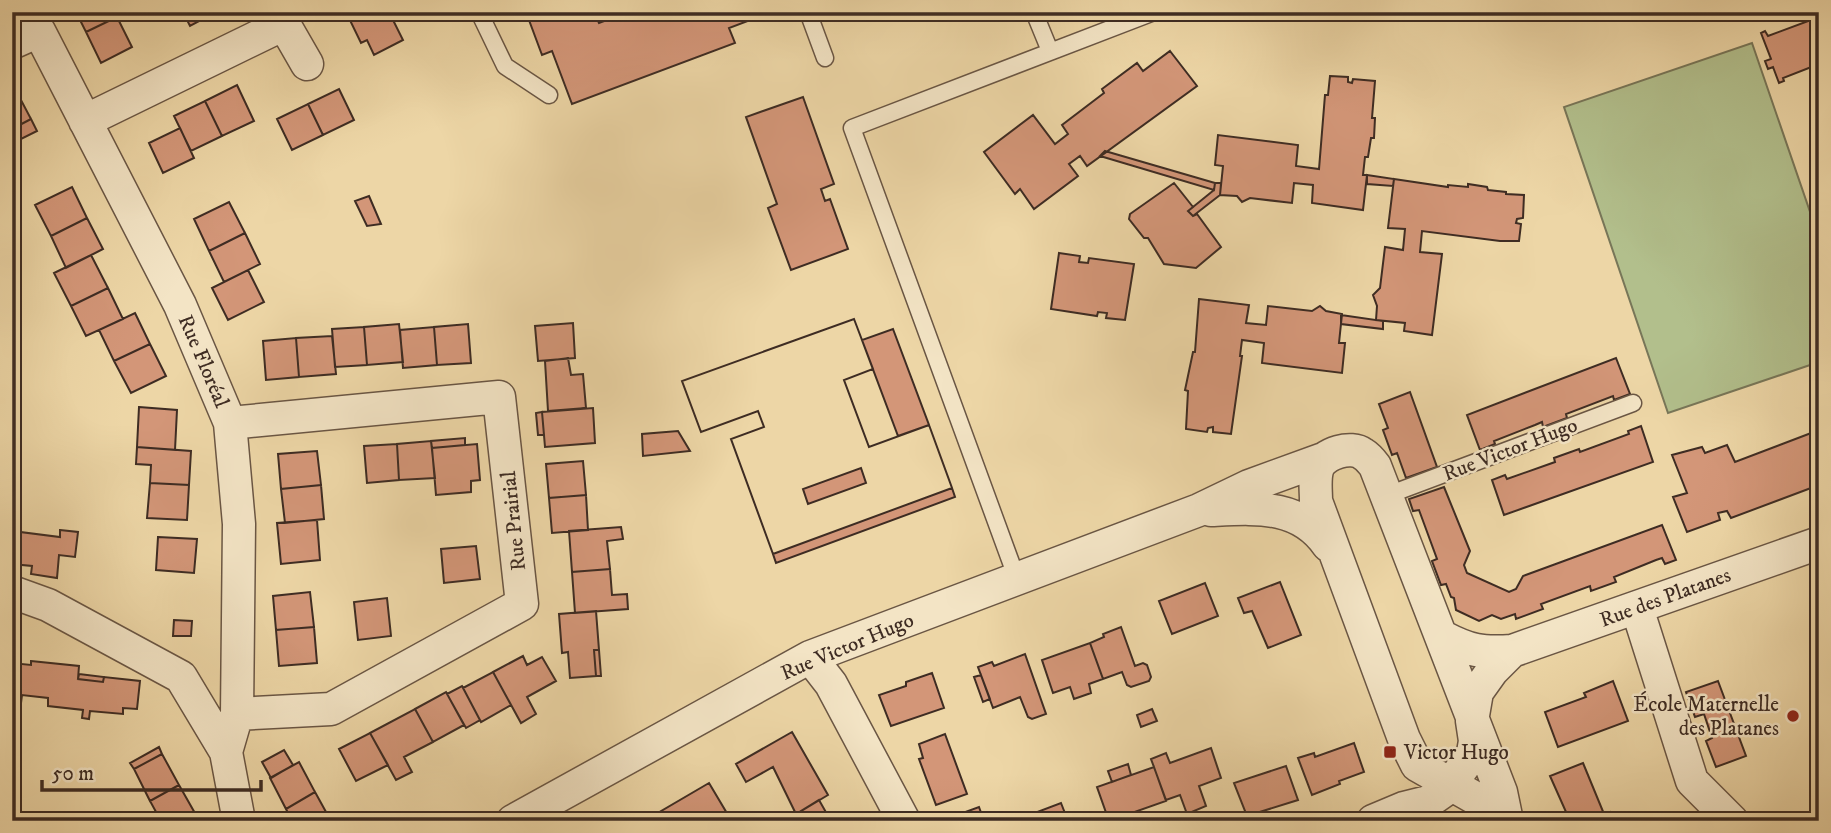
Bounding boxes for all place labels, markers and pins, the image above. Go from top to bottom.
place label: École Maternelle des Platanes [1633,691,1779,742]
marker: École Maternelle des Platanes [1785,708,1801,724]
place label: Victor Hugo [1403,740,1509,766]
marker: Victor Hugo [1382,744,1398,760]

